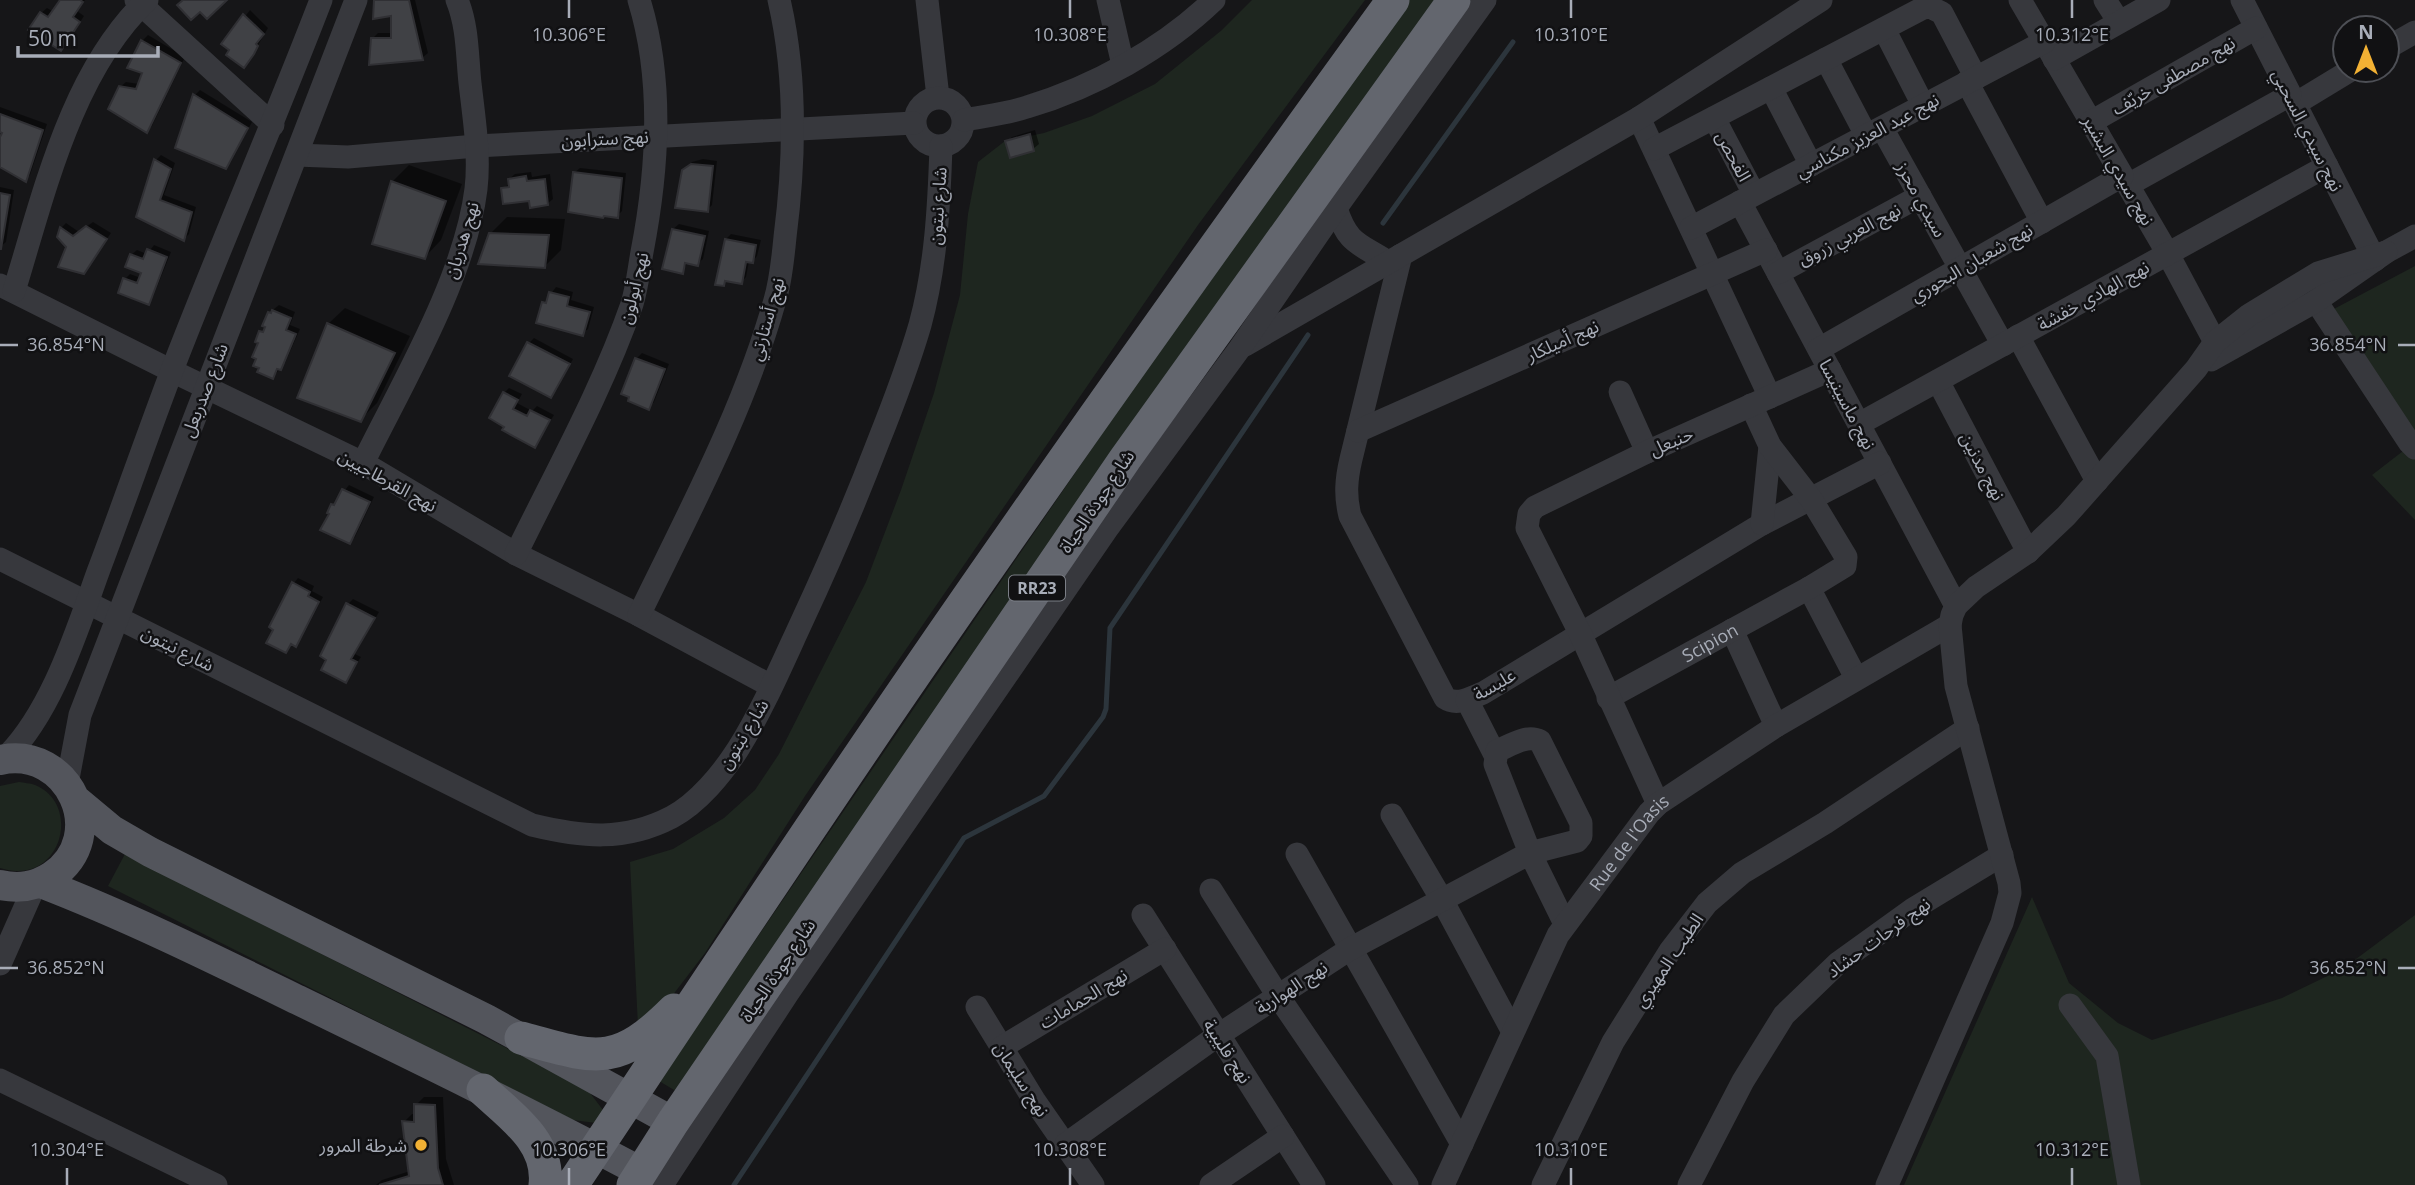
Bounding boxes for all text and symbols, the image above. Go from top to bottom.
scale bar [18,14,158,58]
north arrow [2331,14,2401,84]
text: N [2358,19,2374,45]
text: 10.306°E [532,22,606,46]
text: 10.308°E [1033,22,1107,46]
text: 10.310°E [1534,22,1608,46]
text: 10.312°E [2035,22,2109,46]
text: 50 m [28,24,77,52]
street label: نهج مصطفى خريّف [2107,30,2240,122]
street label: نهج سيدي السحبي [2265,65,2349,196]
street label: نهج عبد العزيز مكناسي [1791,87,1944,185]
street label: نهج سيدي البشير [2075,110,2160,231]
street label: نهج سترابون [561,124,650,154]
street label: الفحص [1711,127,1757,185]
street label: سيدي محرز [1889,156,1953,242]
street label: شارع نبتون [922,166,955,246]
street label: نهج العربي زروق [1793,197,1906,273]
street label: نهج هدريان [438,199,486,282]
street label: نهج شعبان البحوري [1905,217,2038,309]
street label: نهج أبولون [612,249,655,327]
street label: نهج الهادي خفشة [2033,254,2154,337]
street label: نهج أستارتي [743,275,791,364]
street label: نهج أميلكار [1521,313,1603,369]
text: 36.854°N [27,332,105,356]
text: 36.854°N [2309,332,2387,356]
street label: شارع صدربعل [175,339,236,442]
street label: نهج ماسينيسا [1812,355,1882,454]
street label: حنبعل [1645,421,1697,461]
street label: نهج مدنين [1953,428,2011,505]
street label: نهج القرطاجيين [333,443,442,519]
street label: شارع جودة الحياة [1053,445,1142,559]
road number: RR23 [1009,576,1065,600]
street label: Scipion [1677,617,1742,667]
street label: شارع نبتون [136,620,218,679]
street label: عليسة [1468,662,1520,706]
street label: شارع نبتون [713,694,776,775]
street label: Rue de l'Oasis [1583,788,1673,895]
street label: نهج فرحات حشاد [1821,891,1936,984]
street label: الطيب المهيري [1628,908,1710,1013]
street label: شارع جودة الحياة [734,914,823,1028]
text: 36.852°N [27,955,105,979]
street label: نهج الهوارية [1250,955,1333,1021]
text: 36.852°N [2309,955,2387,979]
street label: نهج الحمامات [1034,962,1133,1035]
street label: نهج قليبية [1197,1014,1258,1089]
street label: نهج سليمان [987,1037,1055,1122]
place label: شرطة المرور [319,1133,407,1157]
text: 10.304°E [30,1137,104,1161]
marker: شرطة المرور [413,1137,429,1153]
text: 10.306°E [532,1137,606,1161]
text: 10.308°E [1033,1137,1107,1161]
text: 10.310°E [1534,1137,1608,1161]
text: 10.312°E [2035,1137,2109,1161]

